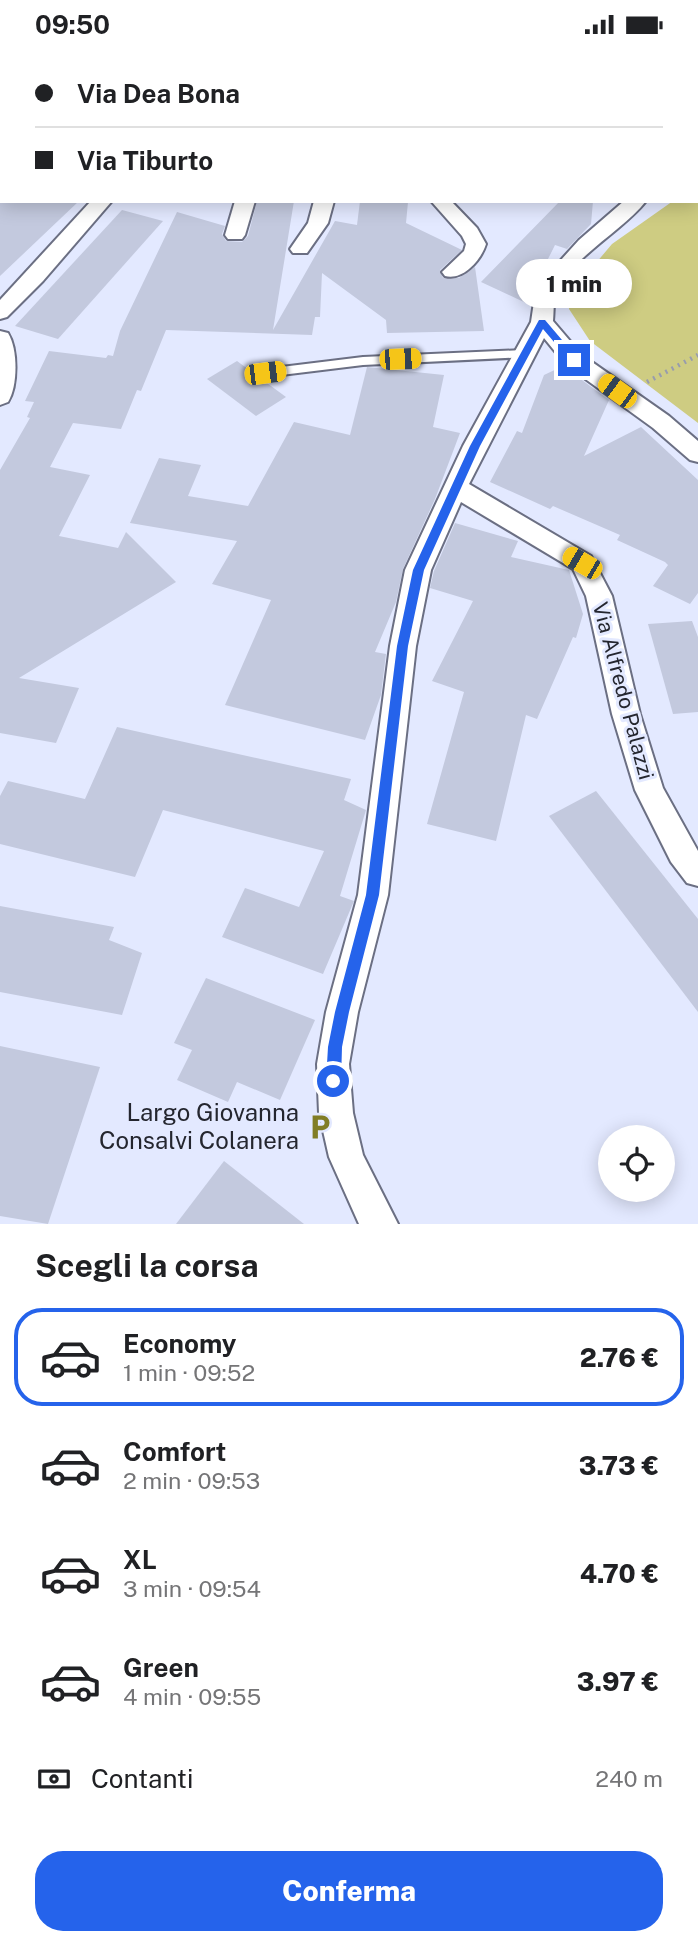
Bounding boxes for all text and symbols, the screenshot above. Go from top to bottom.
text: 09:50 [35,9,110,40]
text: Via Dea Bona [77,78,240,109]
text: Via Tiburto [77,145,213,176]
callout: 1 min [516,259,632,307]
text: 1 min [546,270,602,297]
route end [558,344,590,376]
car [379,348,422,370]
car [243,360,288,386]
car [594,370,641,412]
car [559,543,606,583]
street label: Via Alfredo Palazzi [588,599,659,782]
route start [317,1065,349,1097]
place label: Largo Giovanna Consalvi Colanera [99,1098,299,1154]
parking icon: Largo Giovanna Consalvi Colanera [305,1112,335,1142]
map controls [598,1125,675,1202]
button: locate [598,1125,675,1202]
text: Scegli la corsa [35,1247,259,1284]
icon: car [39,1326,102,1389]
text: Economy [123,1328,236,1359]
text: 2.76 € [580,1342,659,1373]
text: 1 min · 09:52 [123,1359,255,1386]
icon: car [39,1434,102,1497]
text: Comfort [123,1436,226,1467]
text: 3.73 € [579,1450,659,1481]
text: 2 min · 09:53 [123,1467,260,1494]
icon: car [39,1542,102,1605]
text: XL [123,1544,157,1575]
text: 4.70 € [580,1558,659,1589]
text: 3 min · 09:54 [123,1575,261,1602]
icon: car [39,1650,102,1713]
text: Green [123,1652,199,1683]
text: 3.97 € [577,1666,659,1697]
text: 4 min · 09:55 [123,1683,261,1710]
icon: cash [35,1760,73,1798]
text: Contanti [91,1763,193,1794]
text: 240 m [595,1765,663,1792]
button: Conferma [35,1851,663,1931]

